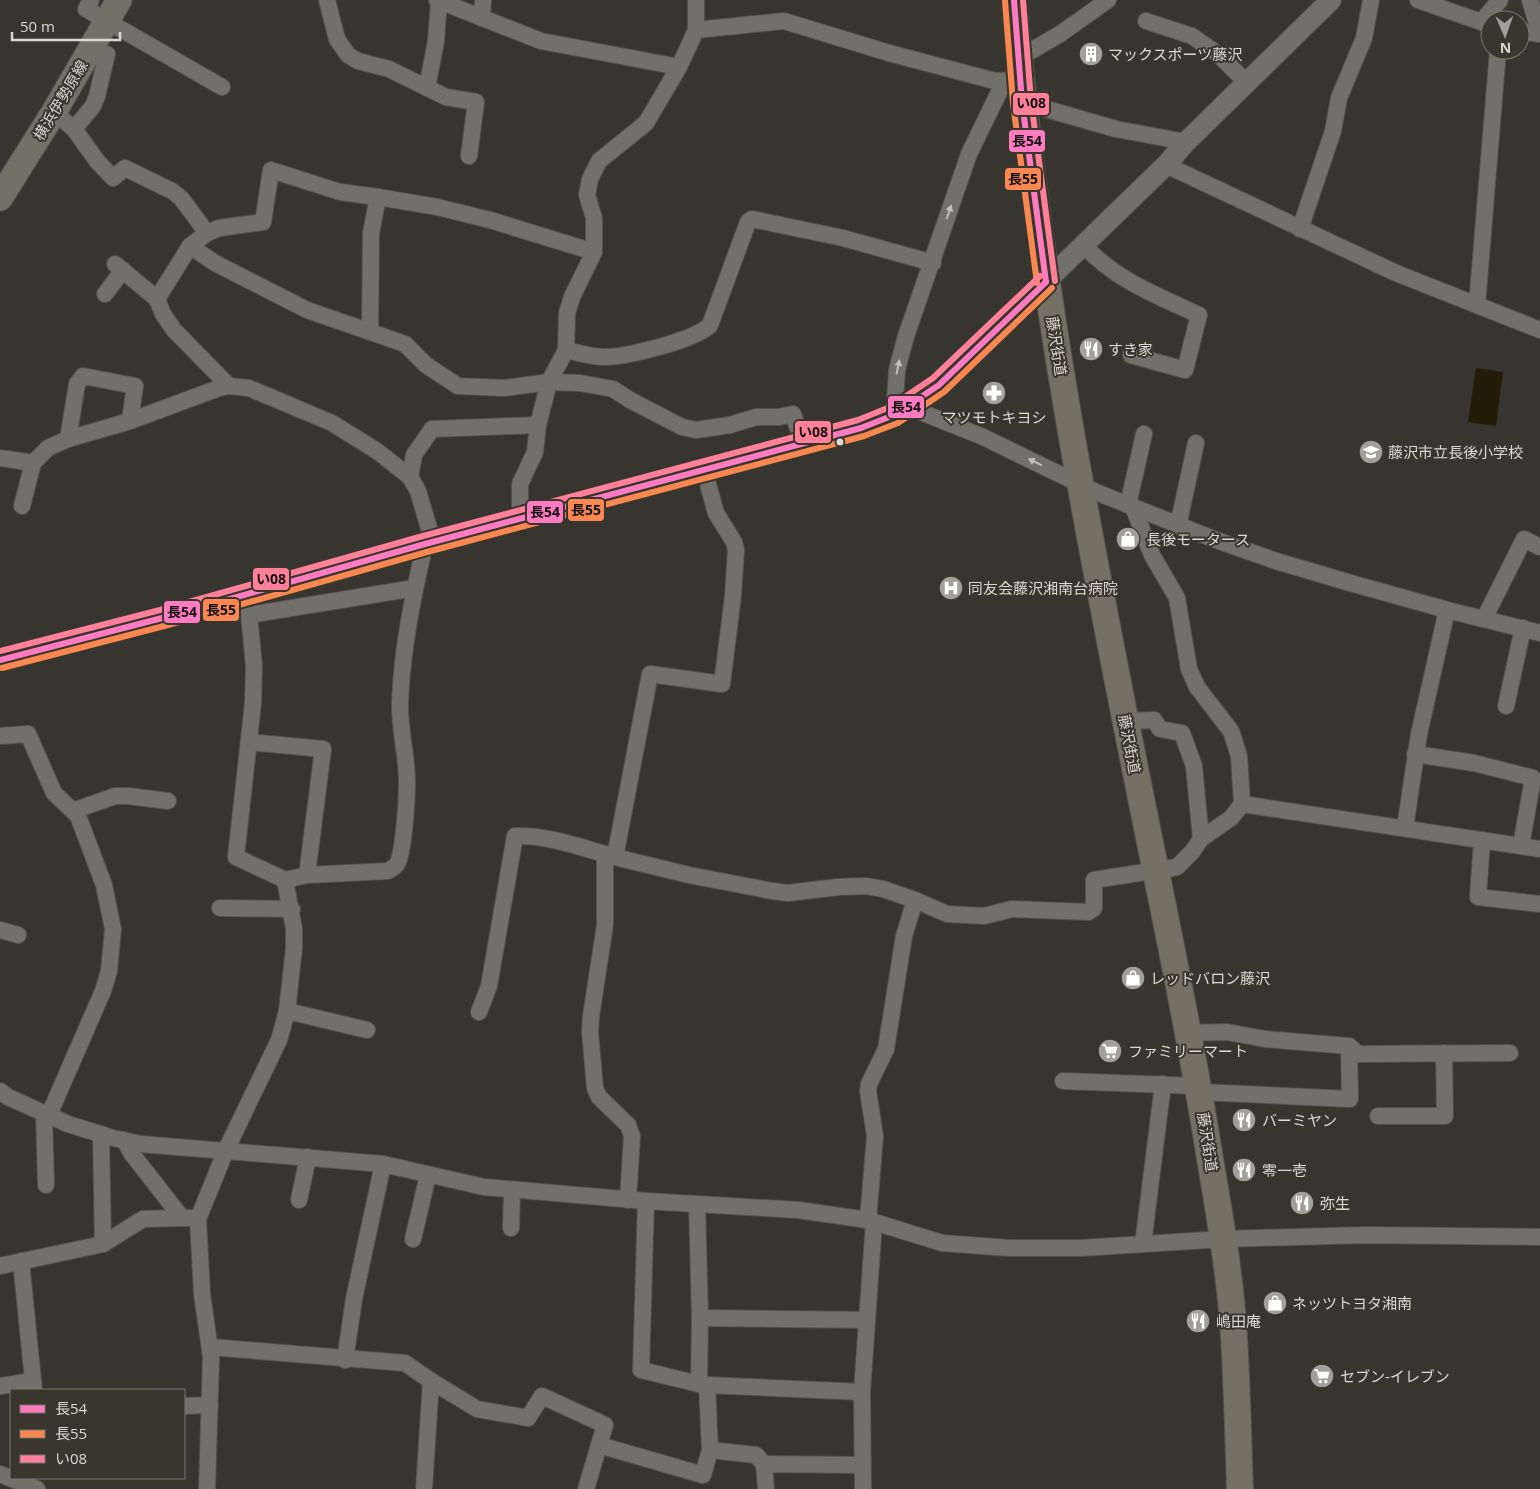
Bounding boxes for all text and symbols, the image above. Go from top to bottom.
scale bar [12,10,120,42]
north arrow [1480,10,1530,60]
text: 50 m [20,16,55,36]
text: N [1499,39,1511,58]
building icon: マックスポーツ藤沢 [1078,41,1104,67]
place label: マックスポーツ藤沢 [1108,44,1242,64]
street label: 横浜伊勢原線 [28,56,92,144]
line badge: い08 [1012,92,1050,116]
text: い08 [1016,93,1046,112]
line badge: 長54 [1008,129,1046,153]
text: 長54 [1012,131,1042,150]
line badge: 長55 [1004,167,1042,191]
text: 長55 [1008,169,1038,188]
one-way arrow [946,205,953,220]
street label: 藤沢街道 [1042,315,1072,377]
restaurant icon: すき家 [1078,336,1104,362]
place label: すき家 [1108,339,1153,359]
one-way arrow [894,359,902,374]
pharmacy icon: マツモトキヨシ [981,380,1007,406]
line badge: 長54 [887,395,925,419]
text: 長54 [891,397,921,416]
place label: マツモトキヨシ [941,407,1047,427]
line badge: い08 [794,420,832,444]
text: い08 [798,422,828,441]
unlabelled marker [835,437,845,447]
school or university icon: 藤沢市立長後小学校 [1358,439,1384,465]
place label: 藤沢市立長後小学校 [1388,442,1523,462]
one-way arrow [1028,458,1042,466]
line badge: 長55 [567,498,605,522]
line badge: 長54 [526,500,564,524]
text: 長55 [571,500,601,519]
text: 長54 [530,502,560,521]
shop icon: 長後モータース [1115,526,1141,552]
place label: 長後モータース [1146,529,1250,549]
line badge: い08 [252,567,290,591]
text: い08 [256,569,286,588]
hospital icon: 同友会藤沢湘南台病院 [938,575,964,601]
place label: 同友会藤沢湘南台病院 [968,578,1118,598]
line badge: 長55 [202,598,240,622]
line badge: 長54 [163,600,201,624]
text: 長55 [206,600,236,619]
text: 長54 [167,602,197,621]
street label: 藤沢街道 [1114,713,1146,775]
shop icon: レッドバロン藤沢 [1120,965,1146,991]
place label: レッドバロン藤沢 [1150,968,1270,988]
supermarket icon: ファミリーマート [1097,1038,1123,1064]
place label: ファミリーマート [1128,1041,1248,1061]
restaurant icon: バーミヤン [1231,1107,1257,1133]
place label: バーミヤン [1262,1110,1337,1130]
street label: 藤沢街道 [1193,1111,1223,1173]
restaurant icon: 零一壱 [1231,1157,1257,1183]
place label: 零一壱 [1262,1160,1307,1180]
restaurant icon: 弥生 [1289,1190,1315,1216]
place label: 弥生 [1320,1193,1350,1213]
shop icon: ネッツトヨタ湘南 [1262,1290,1288,1316]
place label: ネッツトヨタ湘南 [1292,1293,1412,1313]
restaurant icon: 嶋田庵 [1185,1308,1211,1334]
place label: 嶋田庵 [1216,1311,1261,1331]
supermarket icon: セブン-イレブン [1309,1363,1335,1389]
place label: セブン-イレブン [1340,1366,1450,1386]
legend [10,1389,185,1479]
text: 長54 [55,1398,88,1418]
text: 長55 [55,1423,87,1443]
text: い08 [55,1448,87,1468]

